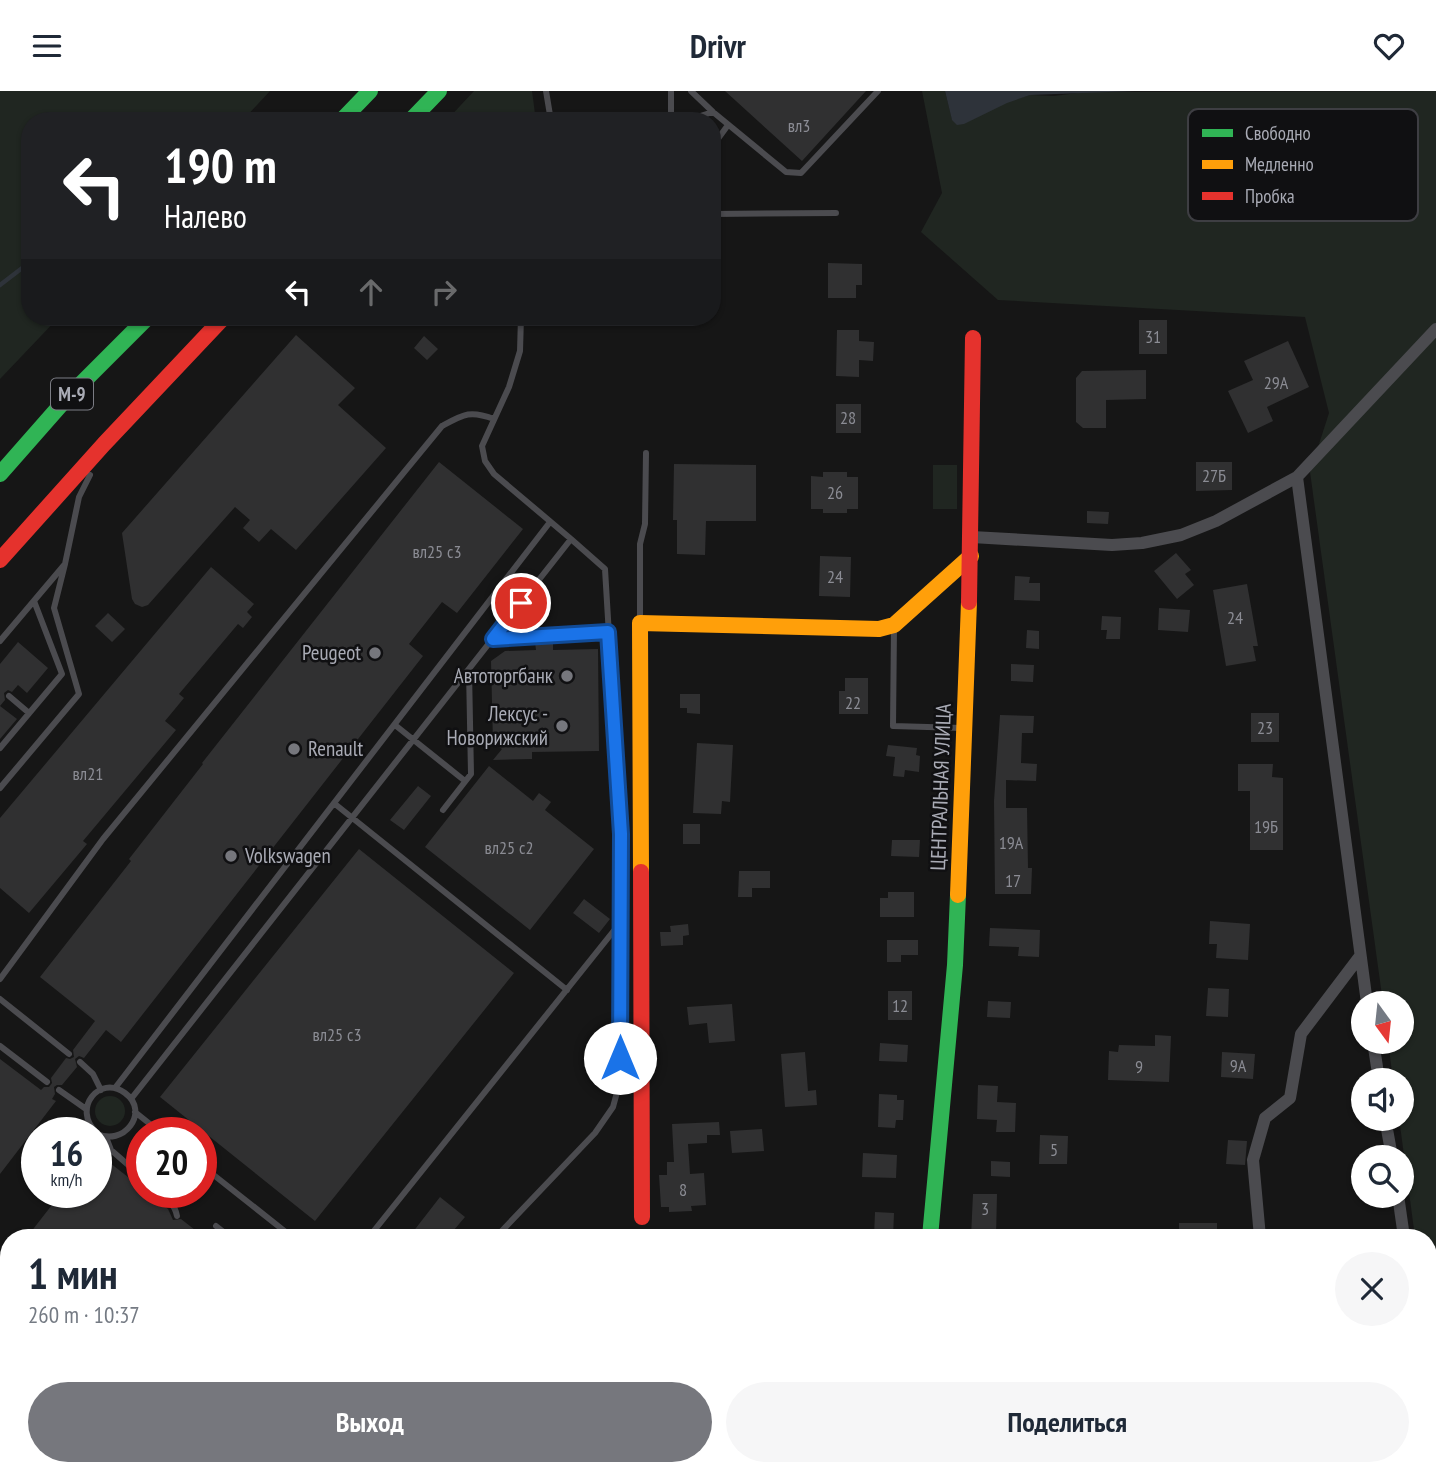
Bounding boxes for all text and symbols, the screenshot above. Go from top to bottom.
text: Drivr [690,25,746,67]
icon: menu [28,27,66,65]
icon: heart [1370,27,1408,65]
legend [1188,109,1418,221]
house number: вл3 [788,114,810,137]
text: Свободно [1245,121,1311,145]
text: 190 m [164,133,277,197]
icon: left [49,140,140,231]
text: Медленно [1245,152,1314,176]
text: Пробка [1245,184,1295,208]
text: Налево [164,195,247,237]
icon: left [279,273,317,311]
icon: ahead [352,273,390,311]
icon: right [425,273,463,311]
house number: 31 [1145,325,1161,348]
house number: 29А [1264,371,1289,394]
road number: М-9 [51,379,93,409]
house number: 28 [840,406,856,429]
house number: 27Б [1202,464,1226,487]
house number: 26 [827,481,843,504]
house number: вл25 с3 [412,540,462,563]
house number: 24 [827,565,843,588]
pin [491,573,551,633]
icon: arrive [502,584,540,622]
house number: 24 [1227,606,1243,629]
place label: Peugeot [302,639,361,666]
marker: Peugeot [367,645,383,661]
place label: Автоторгбанк [454,662,553,689]
marker: Автоторгбанк [559,668,575,684]
house number: 22 [845,691,861,714]
place label: Лексус - Новорижский [447,700,548,751]
street label: ЦЕНТРАЛЬНАЯ УЛИЦА [924,703,957,871]
house number: 23 [1257,716,1273,739]
marker: Лексус - Новорижский [554,718,570,734]
place label: Renault [308,735,364,762]
marker: Renault [286,741,302,757]
house number: вл21 [73,762,103,785]
house number: 19Б [1254,815,1278,838]
house number: 19А [999,831,1024,854]
house number: вл25 с2 [484,836,534,859]
place label: Volkswagen [244,842,331,869]
marker: Volkswagen [223,848,239,864]
house number: 17 [1005,869,1021,892]
north arrow [1351,991,1414,1053]
map controls [1351,991,1414,1208]
house number: 12 [892,994,908,1017]
position arrow [583,1021,657,1095]
house number: вл25 с3 [312,1023,362,1046]
house number: 9А [1230,1054,1247,1077]
house number: 9 [1135,1055,1143,1078]
button: sound [1351,1068,1414,1131]
speed limit sign: 20 [126,1117,217,1208]
text: 16 [50,1130,83,1176]
house number: 5 [1050,1138,1058,1161]
button: search [1351,1145,1414,1208]
text: km/h [51,1168,82,1191]
house number: 8 [679,1178,687,1201]
house number: 3 [981,1197,989,1220]
text: 1 мин [28,1246,118,1301]
button: close [1335,1252,1409,1326]
text: 260 m · 10:37 [28,1300,140,1329]
button: Выход [28,1382,712,1462]
button: Поделиться [726,1382,1409,1462]

